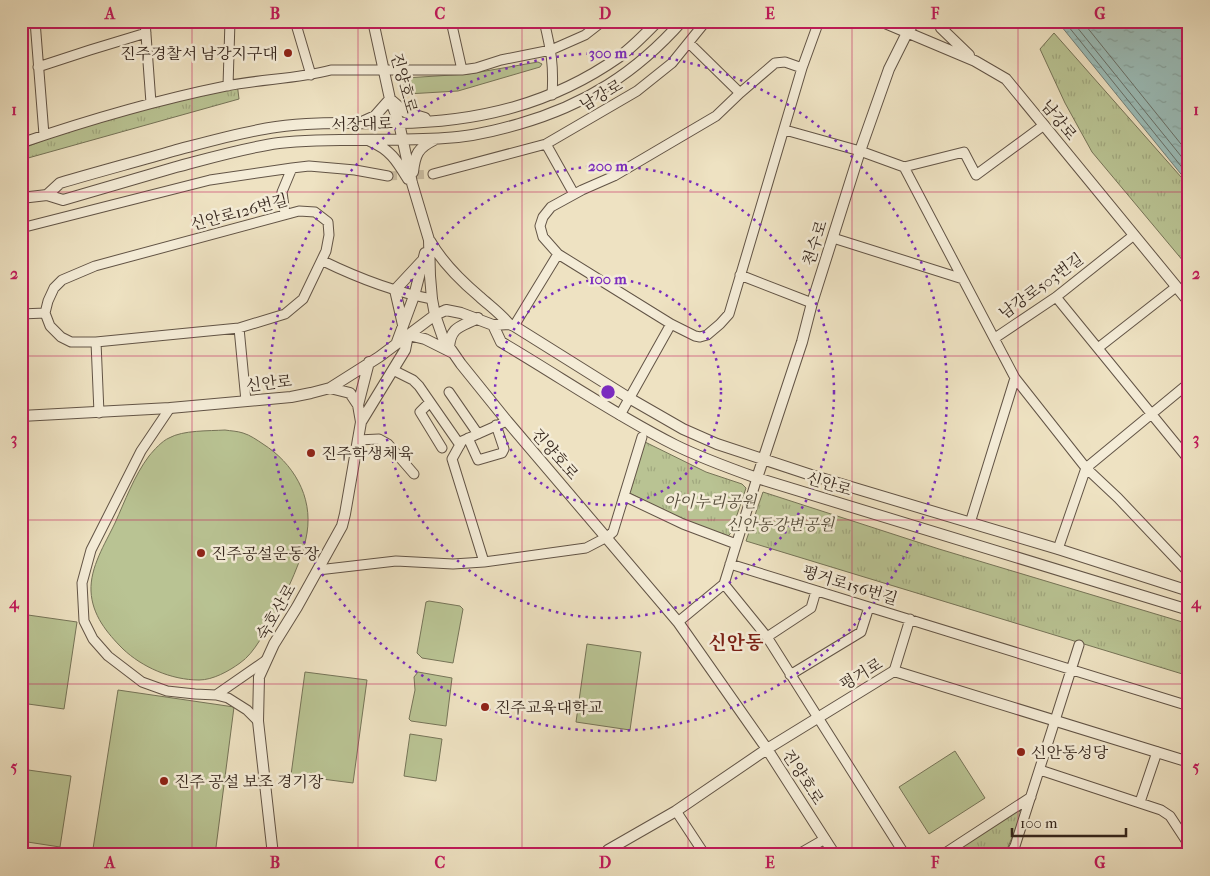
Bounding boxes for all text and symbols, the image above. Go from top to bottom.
text: A [104,4,116,23]
text: B [270,4,280,23]
text: C [435,4,446,23]
text: D [599,4,611,23]
text: E [765,4,775,23]
text: F [930,4,940,23]
text: G [1094,4,1106,23]
place label: 진주경찰서 남강지구대 [120,44,278,63]
text: 300 m [589,44,628,62]
marker: 진주경찰서 남강지구대 [282,47,294,59]
street label: 진양호로 [387,51,421,116]
street label: 남강로 [576,75,626,115]
street label: 남강로 [1037,96,1081,144]
text: 1 [11,100,17,119]
text: 1 [1193,100,1199,119]
street label: 서장대로 [331,114,394,134]
text: 200 m [588,157,628,175]
street label: 신안로126번길 [188,190,290,234]
street label: 천수로 [799,218,831,268]
street label: 남강로503번길 [995,249,1087,323]
text: 2 [10,264,18,283]
text: 2 [1192,264,1200,283]
text: 100 m [589,270,627,288]
street label: 신안로 [245,371,294,395]
centre of rings [599,383,617,401]
street label: 진양호로 [528,424,583,484]
text: 3 [11,429,17,449]
text: 3 [1193,429,1199,449]
place label: 진주학생체육 [321,444,414,463]
marker: 진주학생체육 [305,447,317,459]
street label: 신안로 [804,468,854,500]
park label: 아이누리공원 [664,492,758,511]
park label: 신안동강변공원 [726,515,836,534]
place label: 진주공설운동장 [211,544,320,563]
marker: 진주공설운동장 [195,547,207,559]
street label: 평거로156번길 [800,562,900,608]
street label: 숙호산로 [252,580,300,644]
text: 4 [8,593,20,613]
text: 4 [1190,593,1202,613]
district label: 신안동 [708,632,764,654]
street label: 평거로 [836,654,886,694]
place label: 진주교육대학교 [495,698,603,717]
marker: 진주교육대학교 [479,701,491,713]
place label: 신안동성당 [1031,743,1109,762]
street label: 진양호로 [778,746,828,809]
marker: 신안동성당 [1015,746,1027,758]
text: 5 [11,757,18,776]
text: 5 [1193,757,1200,776]
place label: 진주 공설 보조 경기장 [174,772,324,791]
marker: 진주 공설 보조 경기장 [158,775,170,787]
scale bar [1012,806,1126,838]
text: 100 m [1020,814,1058,832]
text: A [104,853,116,872]
text: B [270,853,280,872]
text: C [435,853,446,872]
text: D [599,853,611,872]
text: E [765,853,775,872]
text: F [930,853,940,872]
text: G [1094,853,1106,872]

